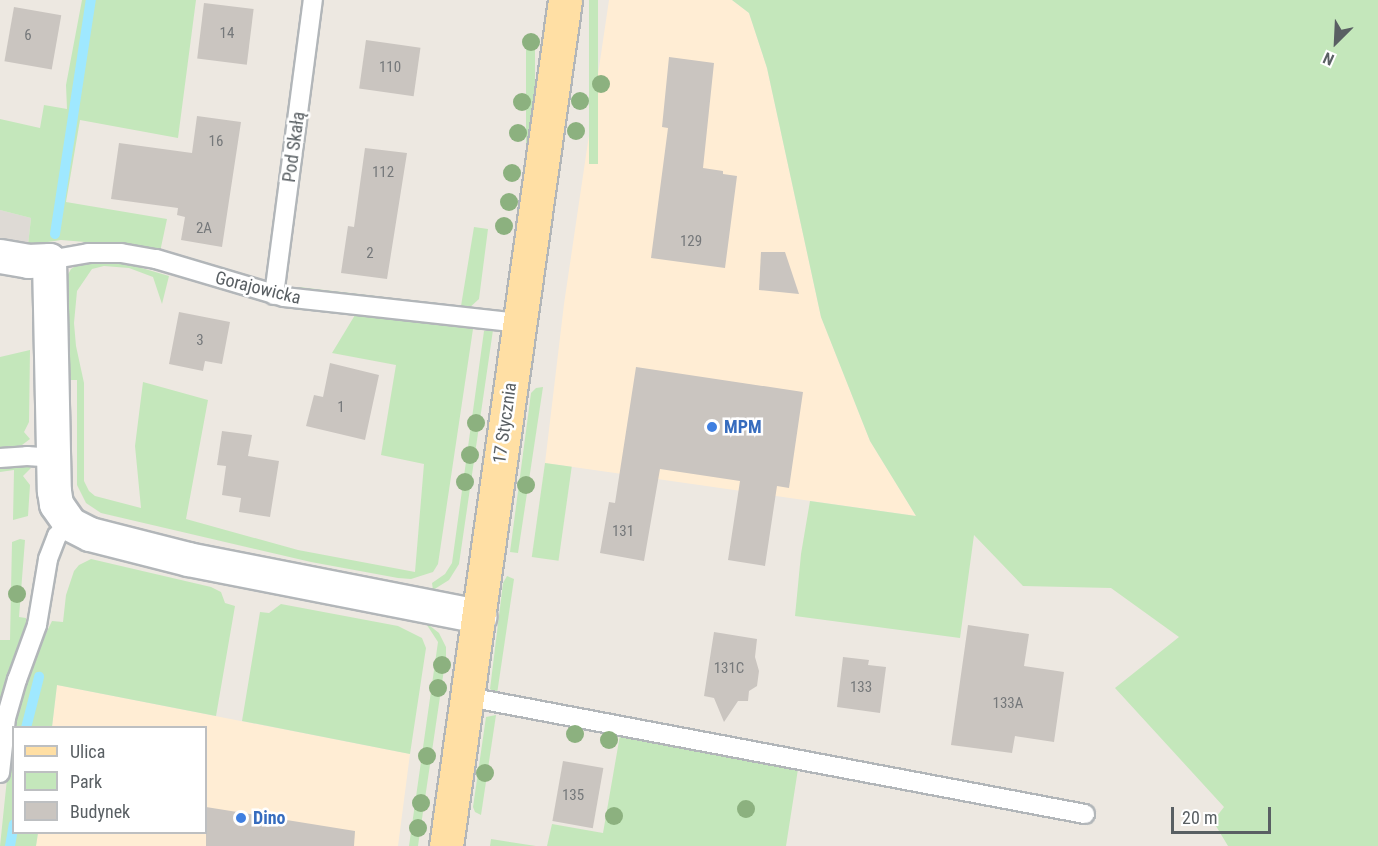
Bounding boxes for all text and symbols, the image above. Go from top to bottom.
north arrow [1306,12,1366,72]
house number: 14 [220,25,234,43]
house number: 6 [24,27,32,45]
text: N [1320,48,1337,70]
house number: 110 [379,59,401,77]
street label: Pod Skałą [278,110,310,184]
house number: 16 [209,133,223,151]
house number: 112 [372,164,394,182]
house number: 2A [196,220,212,238]
house number: 129 [680,233,702,251]
house number: 2 [366,245,374,263]
street label: Gorajowicka [213,267,303,309]
house number: 3 [196,332,204,350]
street label: 17 Stycznia [489,381,521,465]
house number: 1 [337,399,345,417]
place label: MPM [724,416,762,438]
marker: MPM [705,420,719,434]
house number: 131 [612,523,634,541]
house number: 131C [714,660,744,678]
house number: 133 [850,679,872,697]
house number: 133A [993,695,1023,713]
legend [12,726,207,834]
text: Ulica [70,741,105,762]
text: Park [70,771,102,792]
house number: 135 [562,787,584,805]
scale bar [1174,795,1274,833]
text: Budynek [70,801,130,822]
place label: Dino [253,807,286,829]
text: 20 m [1182,807,1217,828]
marker: Dino [234,811,248,825]

